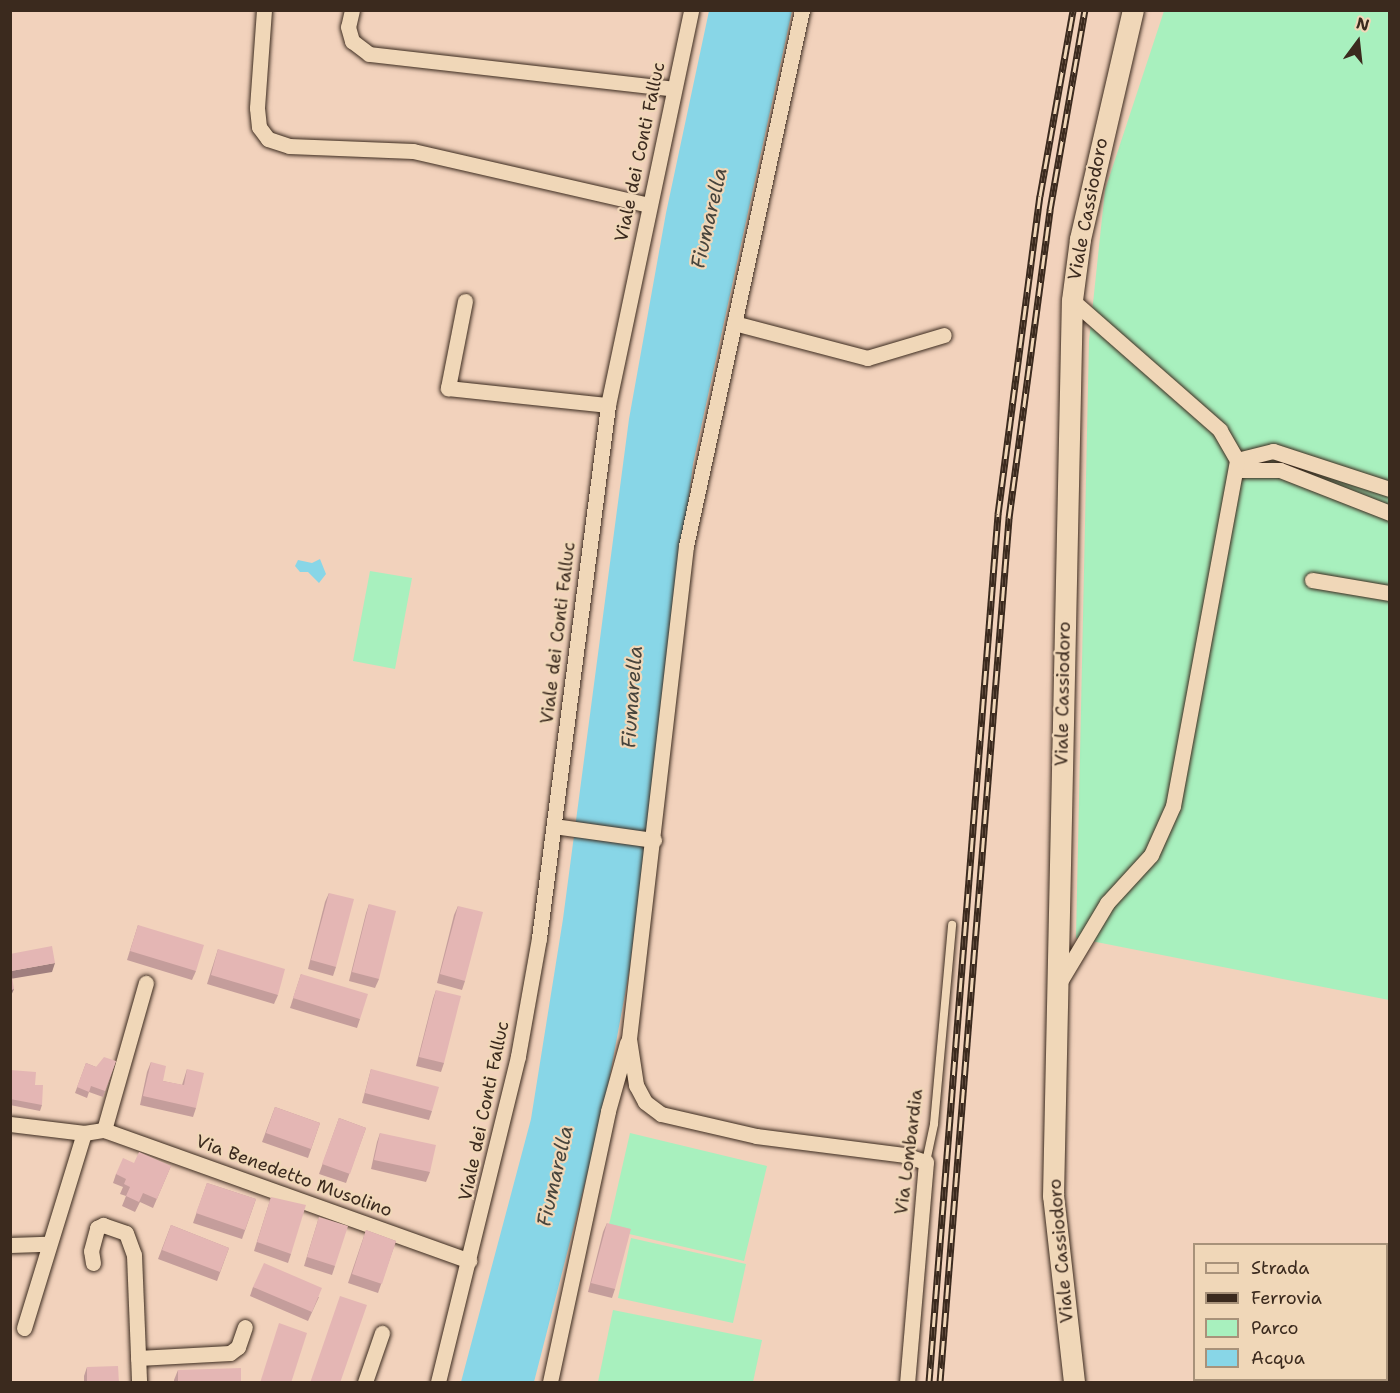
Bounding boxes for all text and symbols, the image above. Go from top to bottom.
north arrow [1328,12,1388,72]
text: N [1354,12,1372,36]
street label: Viale dei Conti Falluc [610,60,670,244]
street label: Viale Cassiodoro [1064,136,1112,282]
water label: Fiumarella [686,165,732,271]
street label: Viale dei Conti Falluc [536,541,580,725]
street label: Viale Cassiodoro [1051,621,1075,767]
water label: Fiumarella [616,645,648,749]
street label: Viale dei Conti Falluc [454,1019,514,1203]
street label: Via Lombardia [891,1088,927,1216]
water label: Fiumarella [532,1123,578,1229]
street label: Via Benedetto Musolino [193,1130,395,1222]
street label: Viale Cassiodoro [1044,1178,1078,1324]
legend [1193,1243,1388,1381]
text: Strada [1251,1256,1310,1280]
text: Ferrovia [1251,1286,1322,1310]
text: Parco [1251,1316,1299,1340]
text: Acqua [1251,1346,1305,1370]

